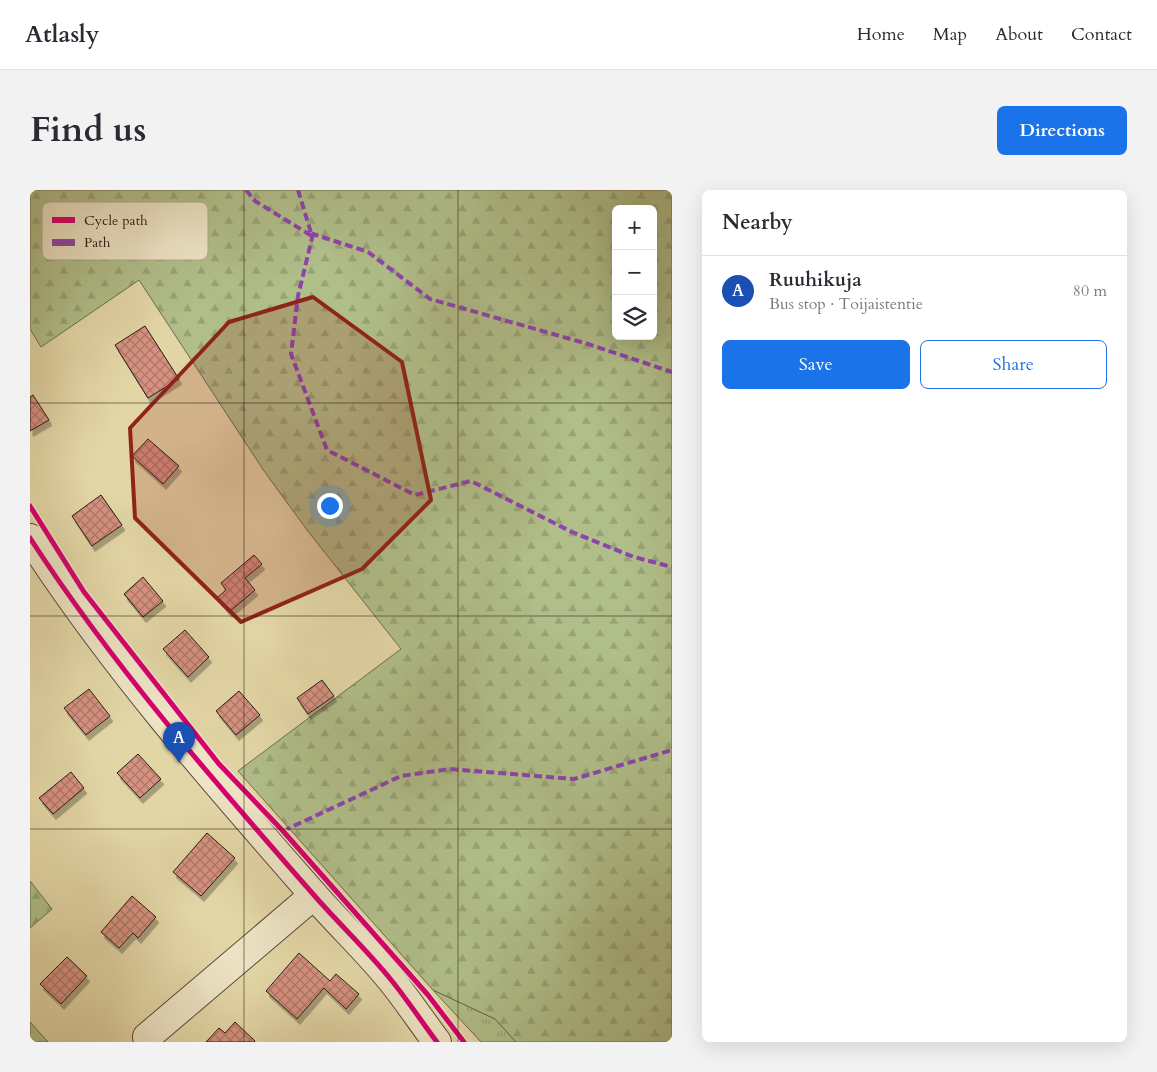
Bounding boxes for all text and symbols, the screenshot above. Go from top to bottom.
text: Atlasly [25,18,99,51]
text: Home [857,22,905,47]
text: Map [933,22,967,47]
text: About [995,22,1043,47]
text: Contact [1071,22,1132,47]
text: Find us [30,106,146,154]
button: Directions [997,106,1127,155]
legend [42,202,208,260]
map controls [612,205,657,340]
button: + [612,205,657,250]
text: Nearby [722,208,793,237]
text: Cycle path [84,211,148,230]
text: Path [84,233,111,252]
button: − [612,250,657,295]
text: Ruuhikuja [769,267,862,293]
text: A [732,280,744,302]
text: 80 m [1073,280,1107,302]
text: Bus stop · Toijaistentie [769,293,923,315]
button: layers [612,295,657,340]
button: Save [722,340,910,389]
button: Share [920,340,1107,389]
your location [317,493,343,519]
pin: A [163,722,195,763]

